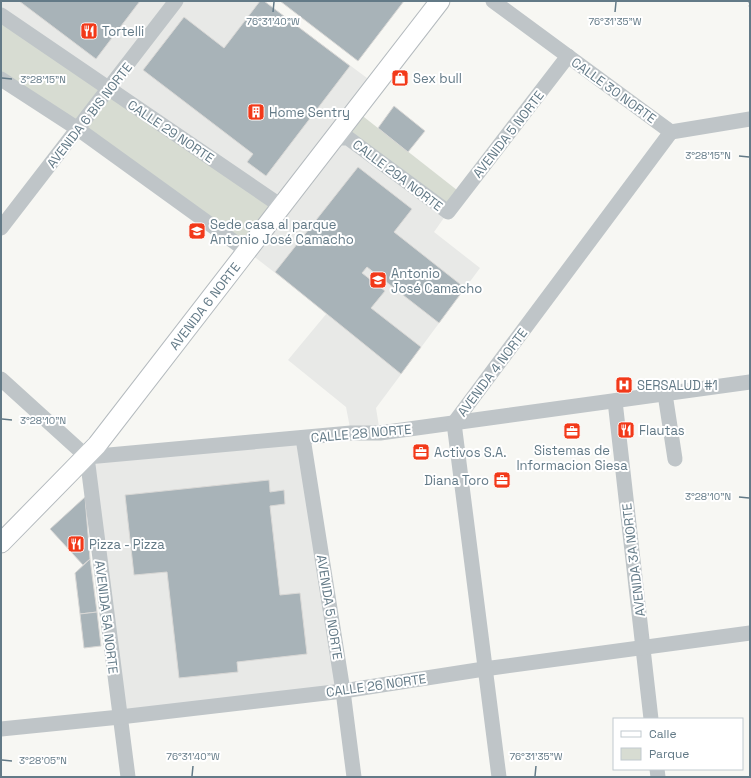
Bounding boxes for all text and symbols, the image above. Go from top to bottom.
text: 76°31'40"W [246,15,300,28]
text: 76°31'35"W [588,15,642,28]
restaurant icon: Tortelli [79,21,99,41]
place label: Tortelli [102,23,144,40]
street label: CALLE 30 NORTE [568,54,660,127]
street label: AVENIDA 6 BIS NORTE [43,59,136,171]
shop icon: Sex bull [390,68,410,88]
place label: Sex bull [413,70,462,87]
text: 3°28'15"N [20,73,66,86]
street label: AVENIDA 5 NORTE [469,87,548,181]
street label: CALLE 29 NORTE [124,96,217,167]
building icon: Home Sentry [246,102,266,122]
place label: Home Sentry [269,104,350,121]
street label: CALLE 29A NORTE [349,136,446,215]
text: 3°28'15"N [685,149,731,162]
place label: Sede casa al parque Antonio José Camacho [210,216,354,248]
school or university icon: Sede casa al parque Antonio José Camacho [187,221,207,241]
street label: AVENIDA 6 NORTE [166,259,244,353]
place label: Antonio José Camacho [391,265,482,297]
school or university icon: Antonio José Camacho [368,270,388,290]
street label: AVENIDA 4 NORTE [454,325,531,420]
hospital icon: SERSALUD #1 [614,375,634,395]
place label: SERSALUD #1 [637,377,718,394]
text: 3°28'10"N [20,414,66,427]
restaurant icon: Flautas [616,420,636,440]
street label: CALLE 28 NORTE [310,421,412,446]
office icon: Sistemas de Informacion Siesa [562,421,582,441]
place label: Flautas [639,422,685,439]
office icon: Activos S.A. [411,442,431,462]
place label: Sistemas de Informacion Siesa [516,442,628,474]
place label: Activos S.A. [434,444,507,461]
office icon: Diana Toro [492,470,512,490]
place label: Diana Toro [424,472,489,489]
text: 3°28'10"N [685,490,731,503]
street label: AVENIDA 3A NORTE [618,502,649,618]
restaurant icon: Pizza - Pizza [66,534,86,554]
place label: Pizza - Pizza [89,536,165,553]
street label: AVENIDA 5 NORTE [313,553,346,661]
street label: AVENIDA 5A NORTE [91,559,122,675]
street label: CALLE 26 NORTE [325,670,427,701]
legend [613,718,743,770]
text: Calle [649,726,677,742]
text: Parque [649,746,689,762]
text: 76°31'40"W [166,750,220,763]
text: 76°31'35"W [509,750,563,763]
text: 3°28'05"N [19,754,67,767]

